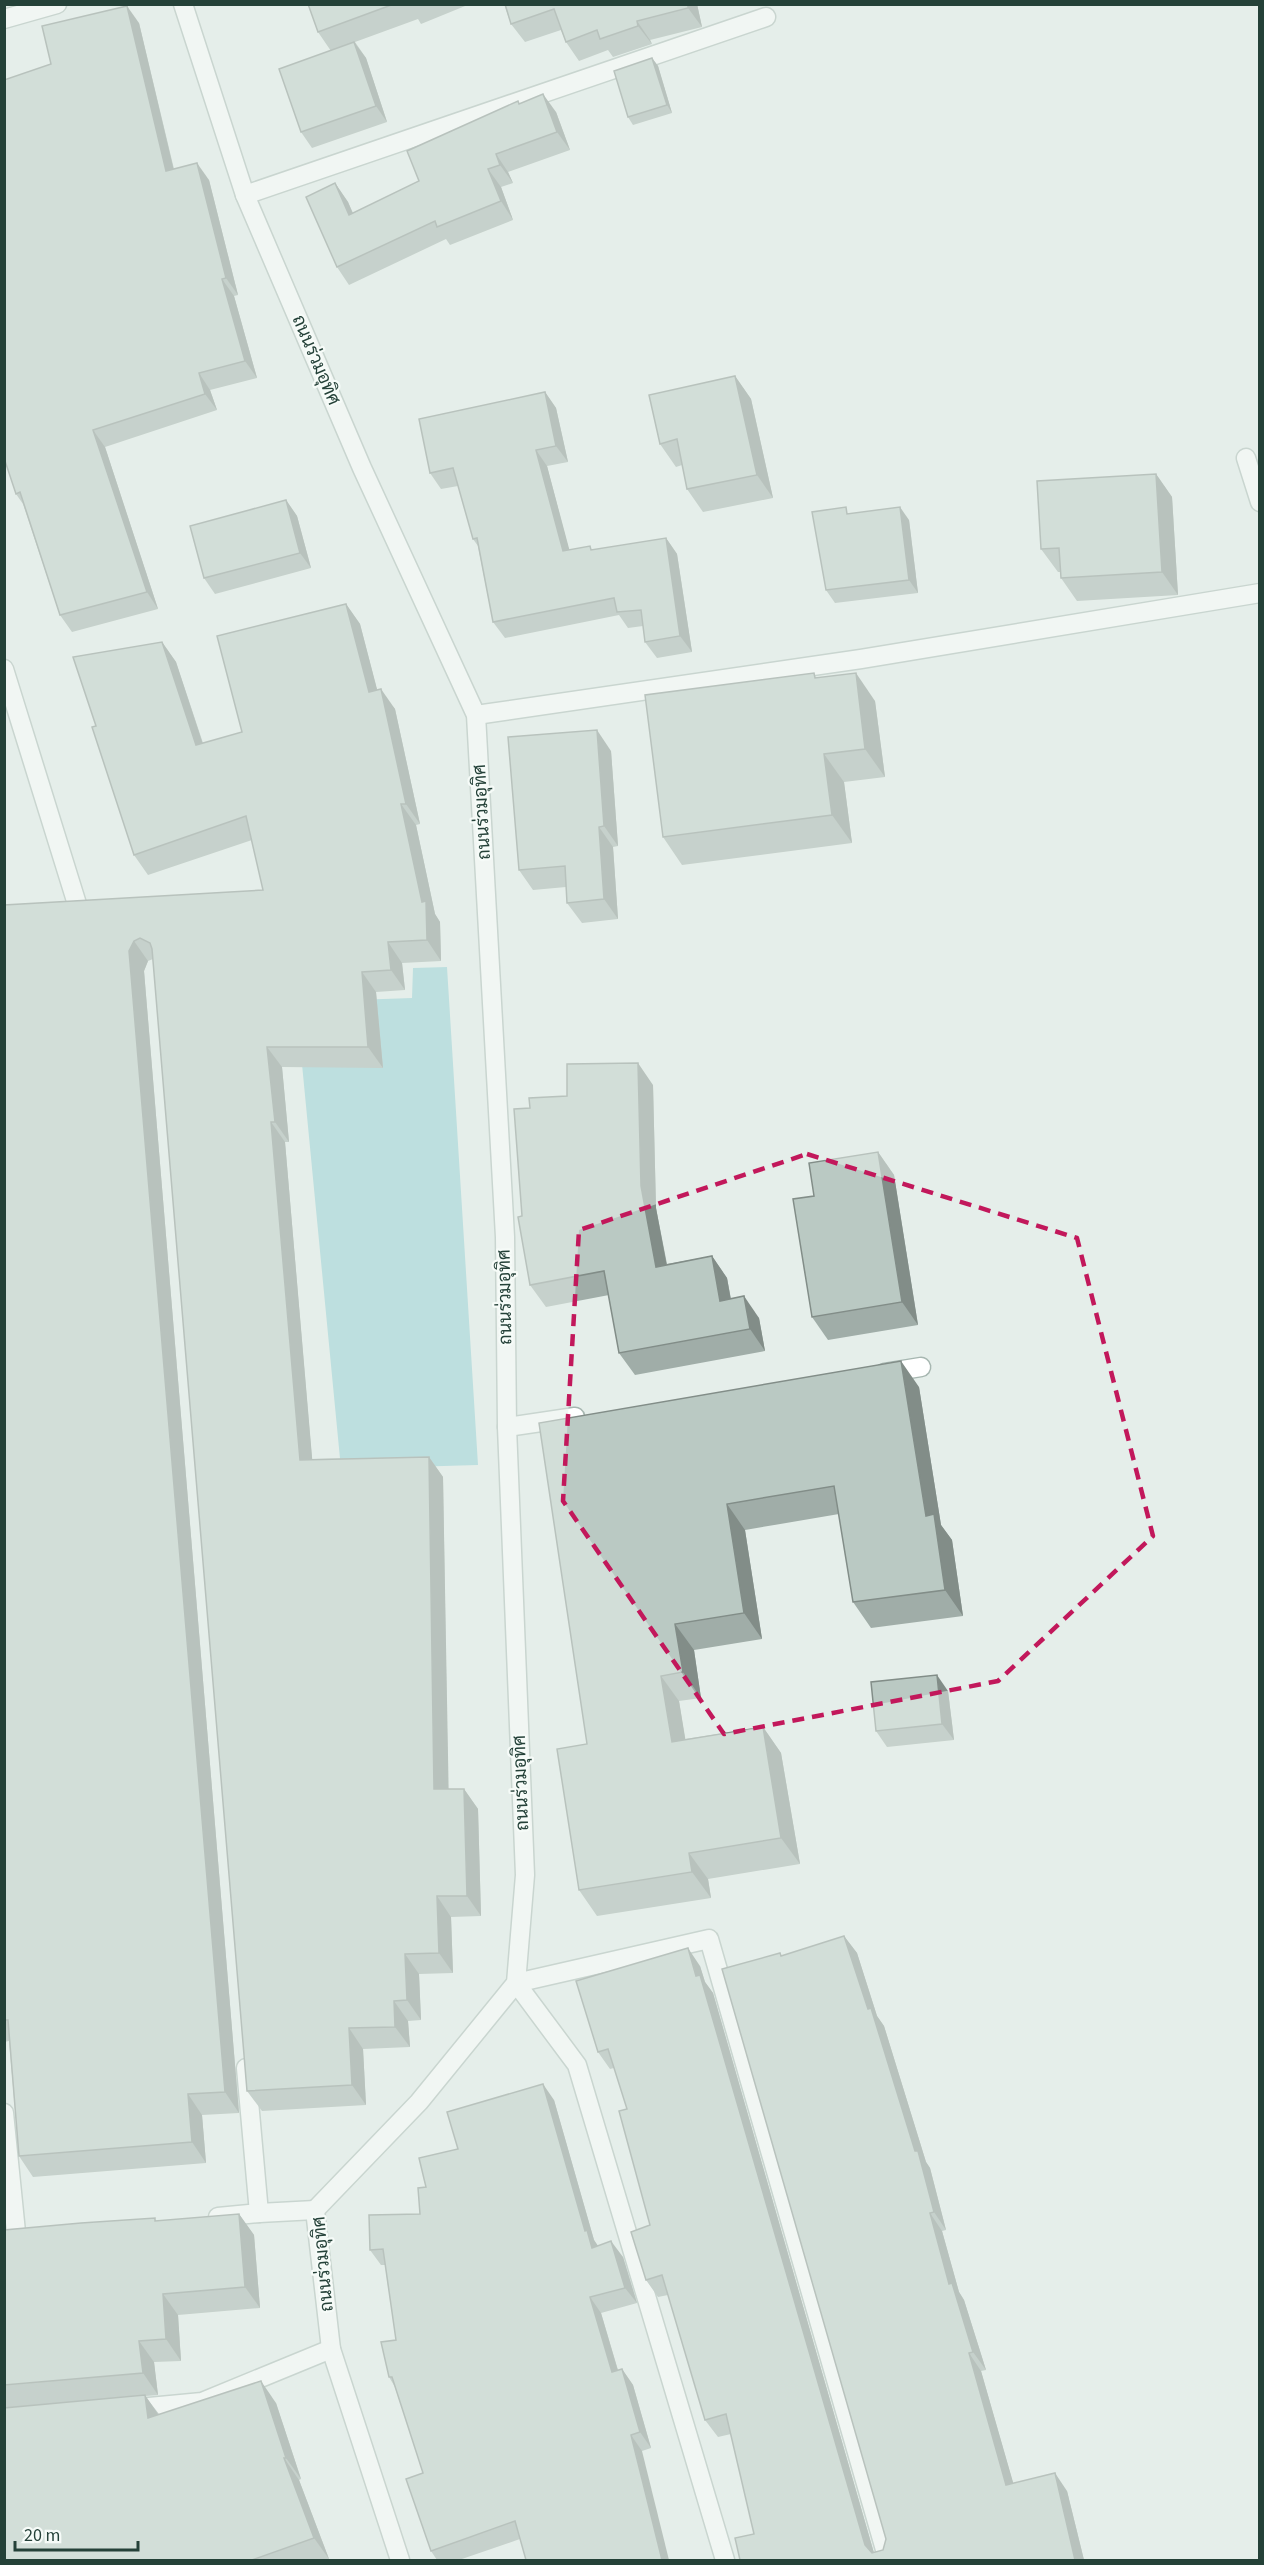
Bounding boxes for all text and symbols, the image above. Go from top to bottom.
street label: ถนนร่วมอุทิศ [286,311,346,409]
street label: ถนนร่วมอุทิศ [467,764,497,860]
street label: ถนนร่วมอุทิศ [492,1249,518,1345]
street label: ถนนร่วมอุทิศ [507,1735,535,1831]
street label: ถนนร่วมอุทิศ [306,2215,340,2313]
scale bar [15,2514,138,2552]
text: 20 m [24,2523,60,2548]

